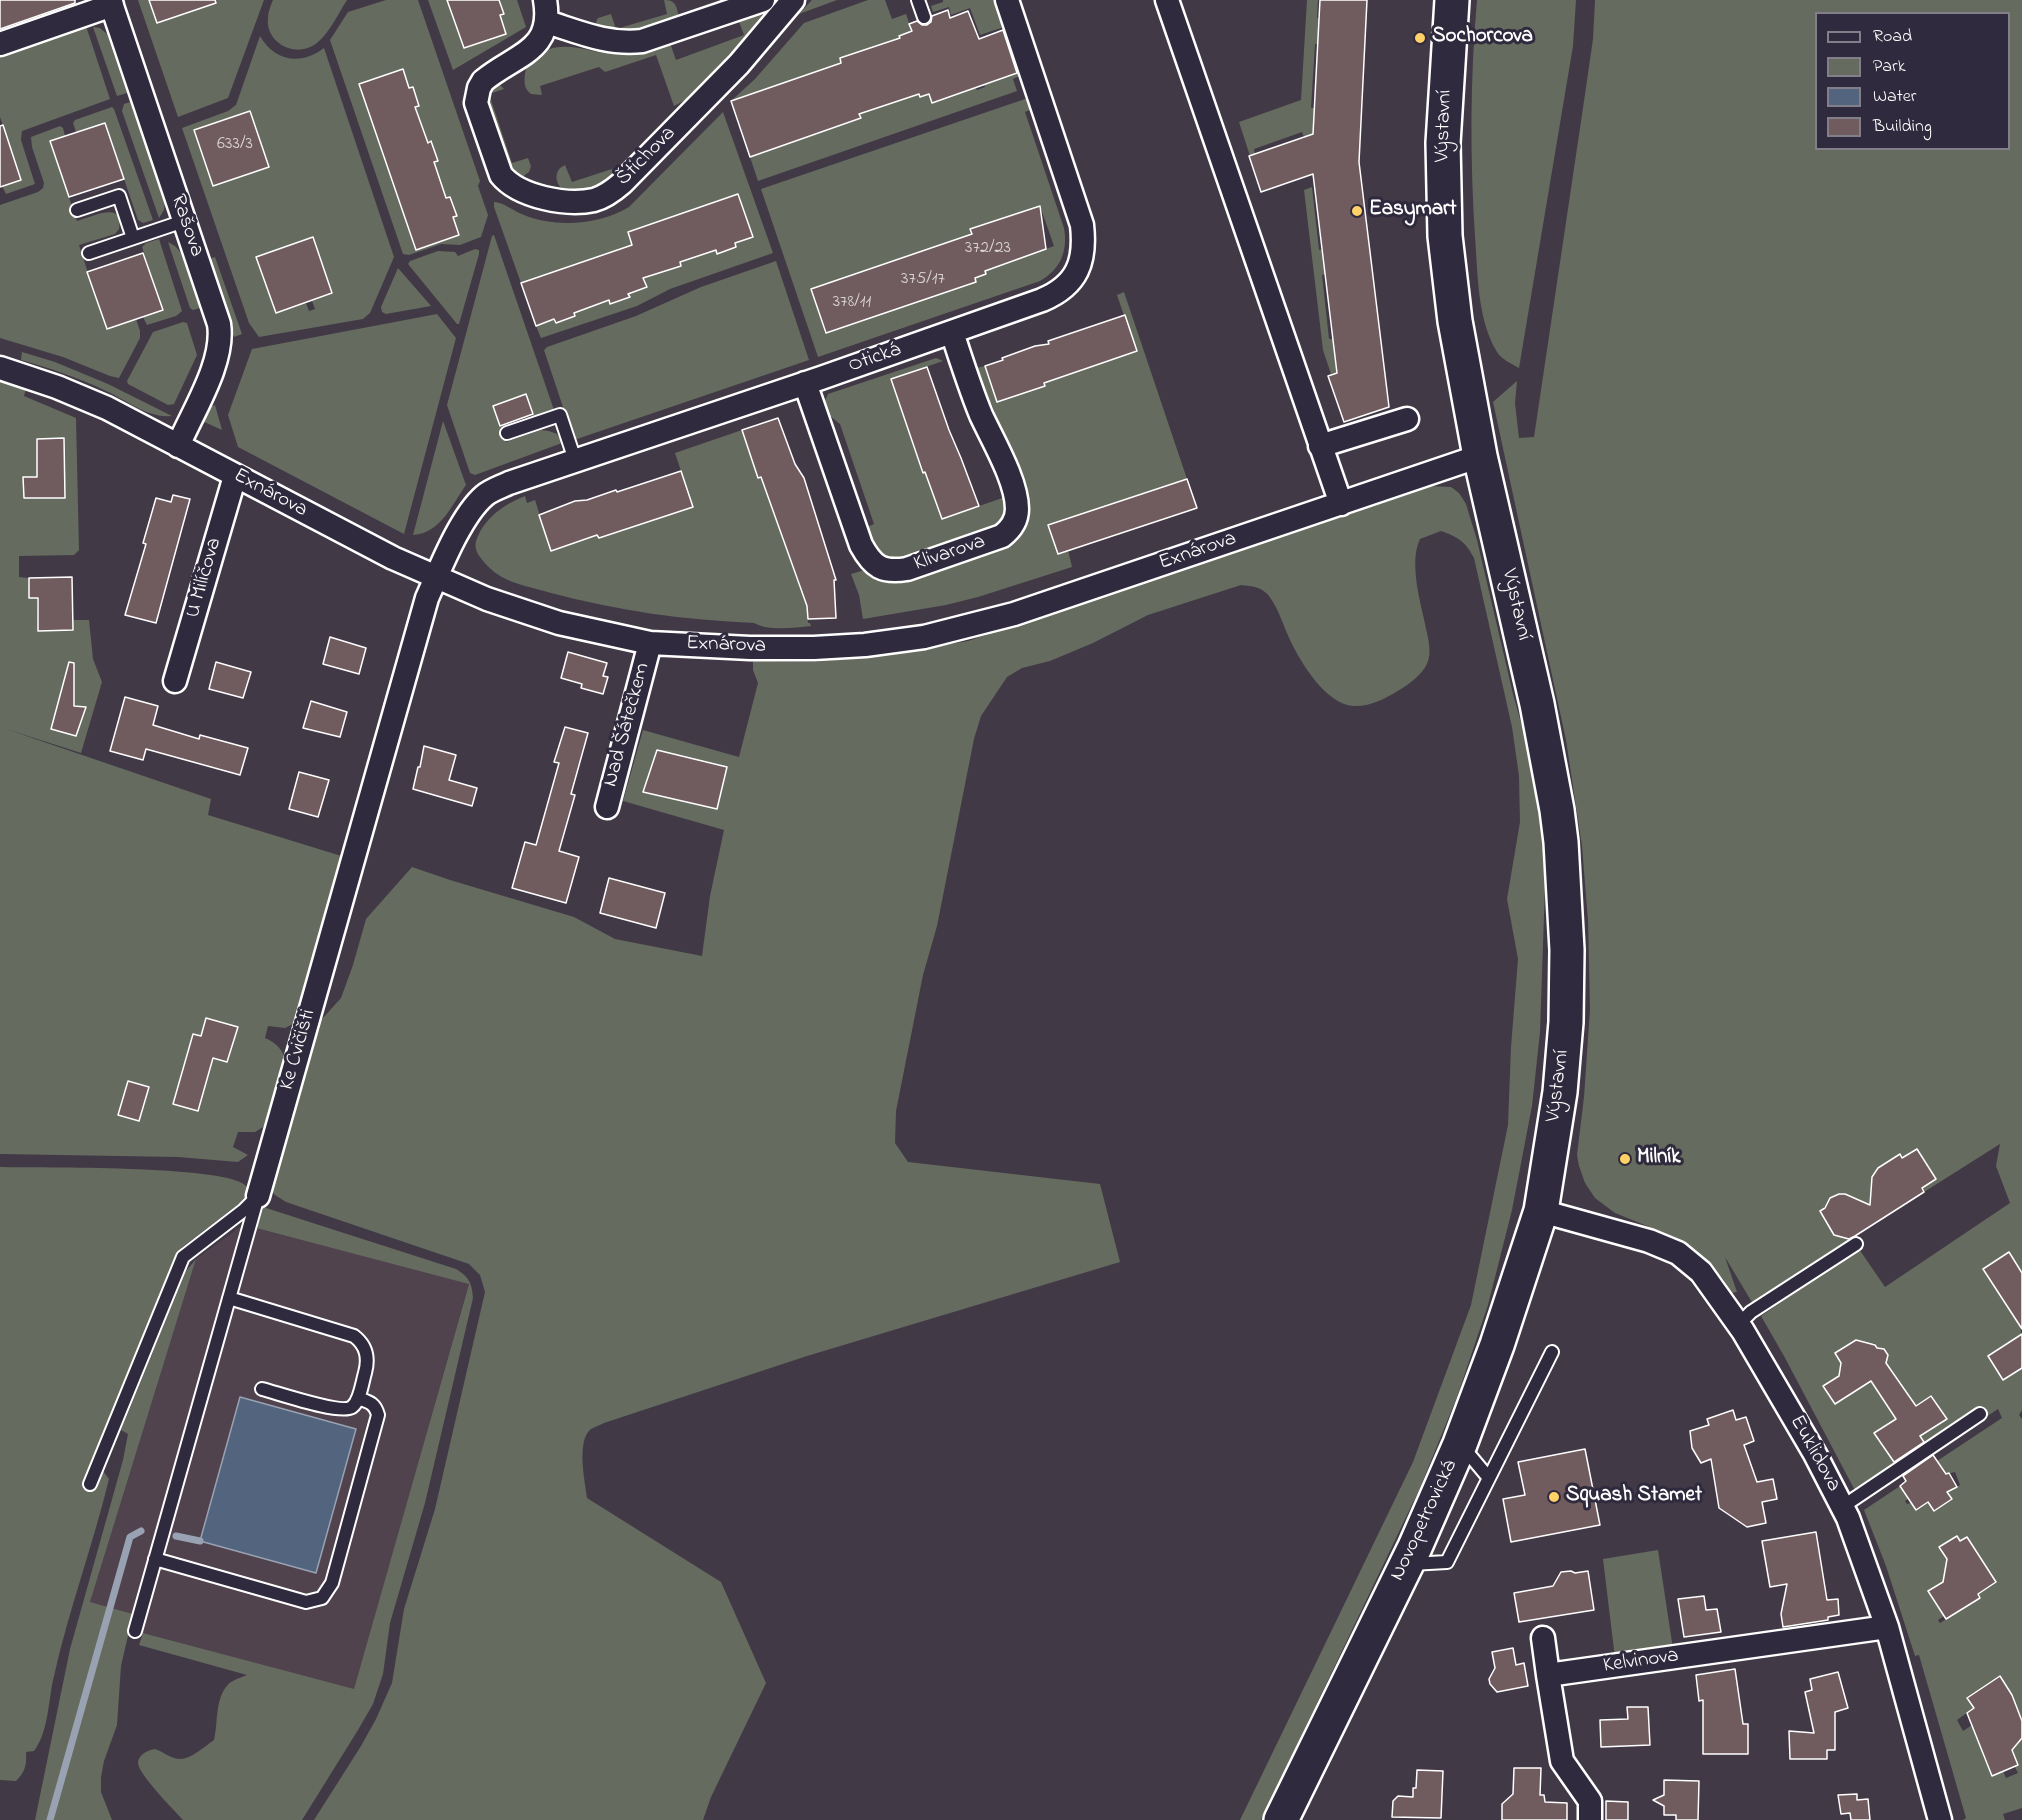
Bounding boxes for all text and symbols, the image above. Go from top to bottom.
legend [1815,12,2010,150]
text: Road [1873,24,1912,50]
place label: Sochorcova [1432,25,1533,51]
marker: Sochorcova [1413,31,1427,45]
text: Park [1873,54,1906,80]
text: Water [1873,84,1916,110]
street label: Výstavní [1431,89,1459,163]
text: Building [1873,114,1932,140]
street label: Štichova [612,122,682,192]
house number: 633/3 [217,134,253,156]
street label: Rašova [164,192,208,260]
place label: Easymart [1369,198,1457,224]
marker: Easymart [1350,204,1364,218]
house number: 372/23 [965,238,1011,260]
house number: 375/17 [901,269,945,291]
house number: 378/11 [833,292,871,314]
street label: Otická [845,338,905,380]
street label: Exnárova [229,464,311,524]
street label: Exnárova [1156,527,1240,577]
street label: Klivarova [911,530,989,578]
street label: U Milíčova [182,535,228,621]
street label: Výstavní [1495,567,1535,643]
street label: Exnárova [686,632,766,660]
street label: Nad Šátečkem [599,660,657,790]
street label: Ke Cvičišti [275,1007,323,1093]
street label: Výstavní [1542,1048,1576,1124]
place label: Milník [1637,1146,1680,1172]
marker: Milník [1618,1152,1632,1166]
street label: Euklidova [1783,1411,1845,1497]
street label: Novopetrovická [1386,1457,1464,1585]
place label: Squash Stamet [1566,1484,1702,1510]
marker: Squash Stamet [1547,1490,1561,1504]
street label: Kelvinova [1602,1644,1680,1680]

